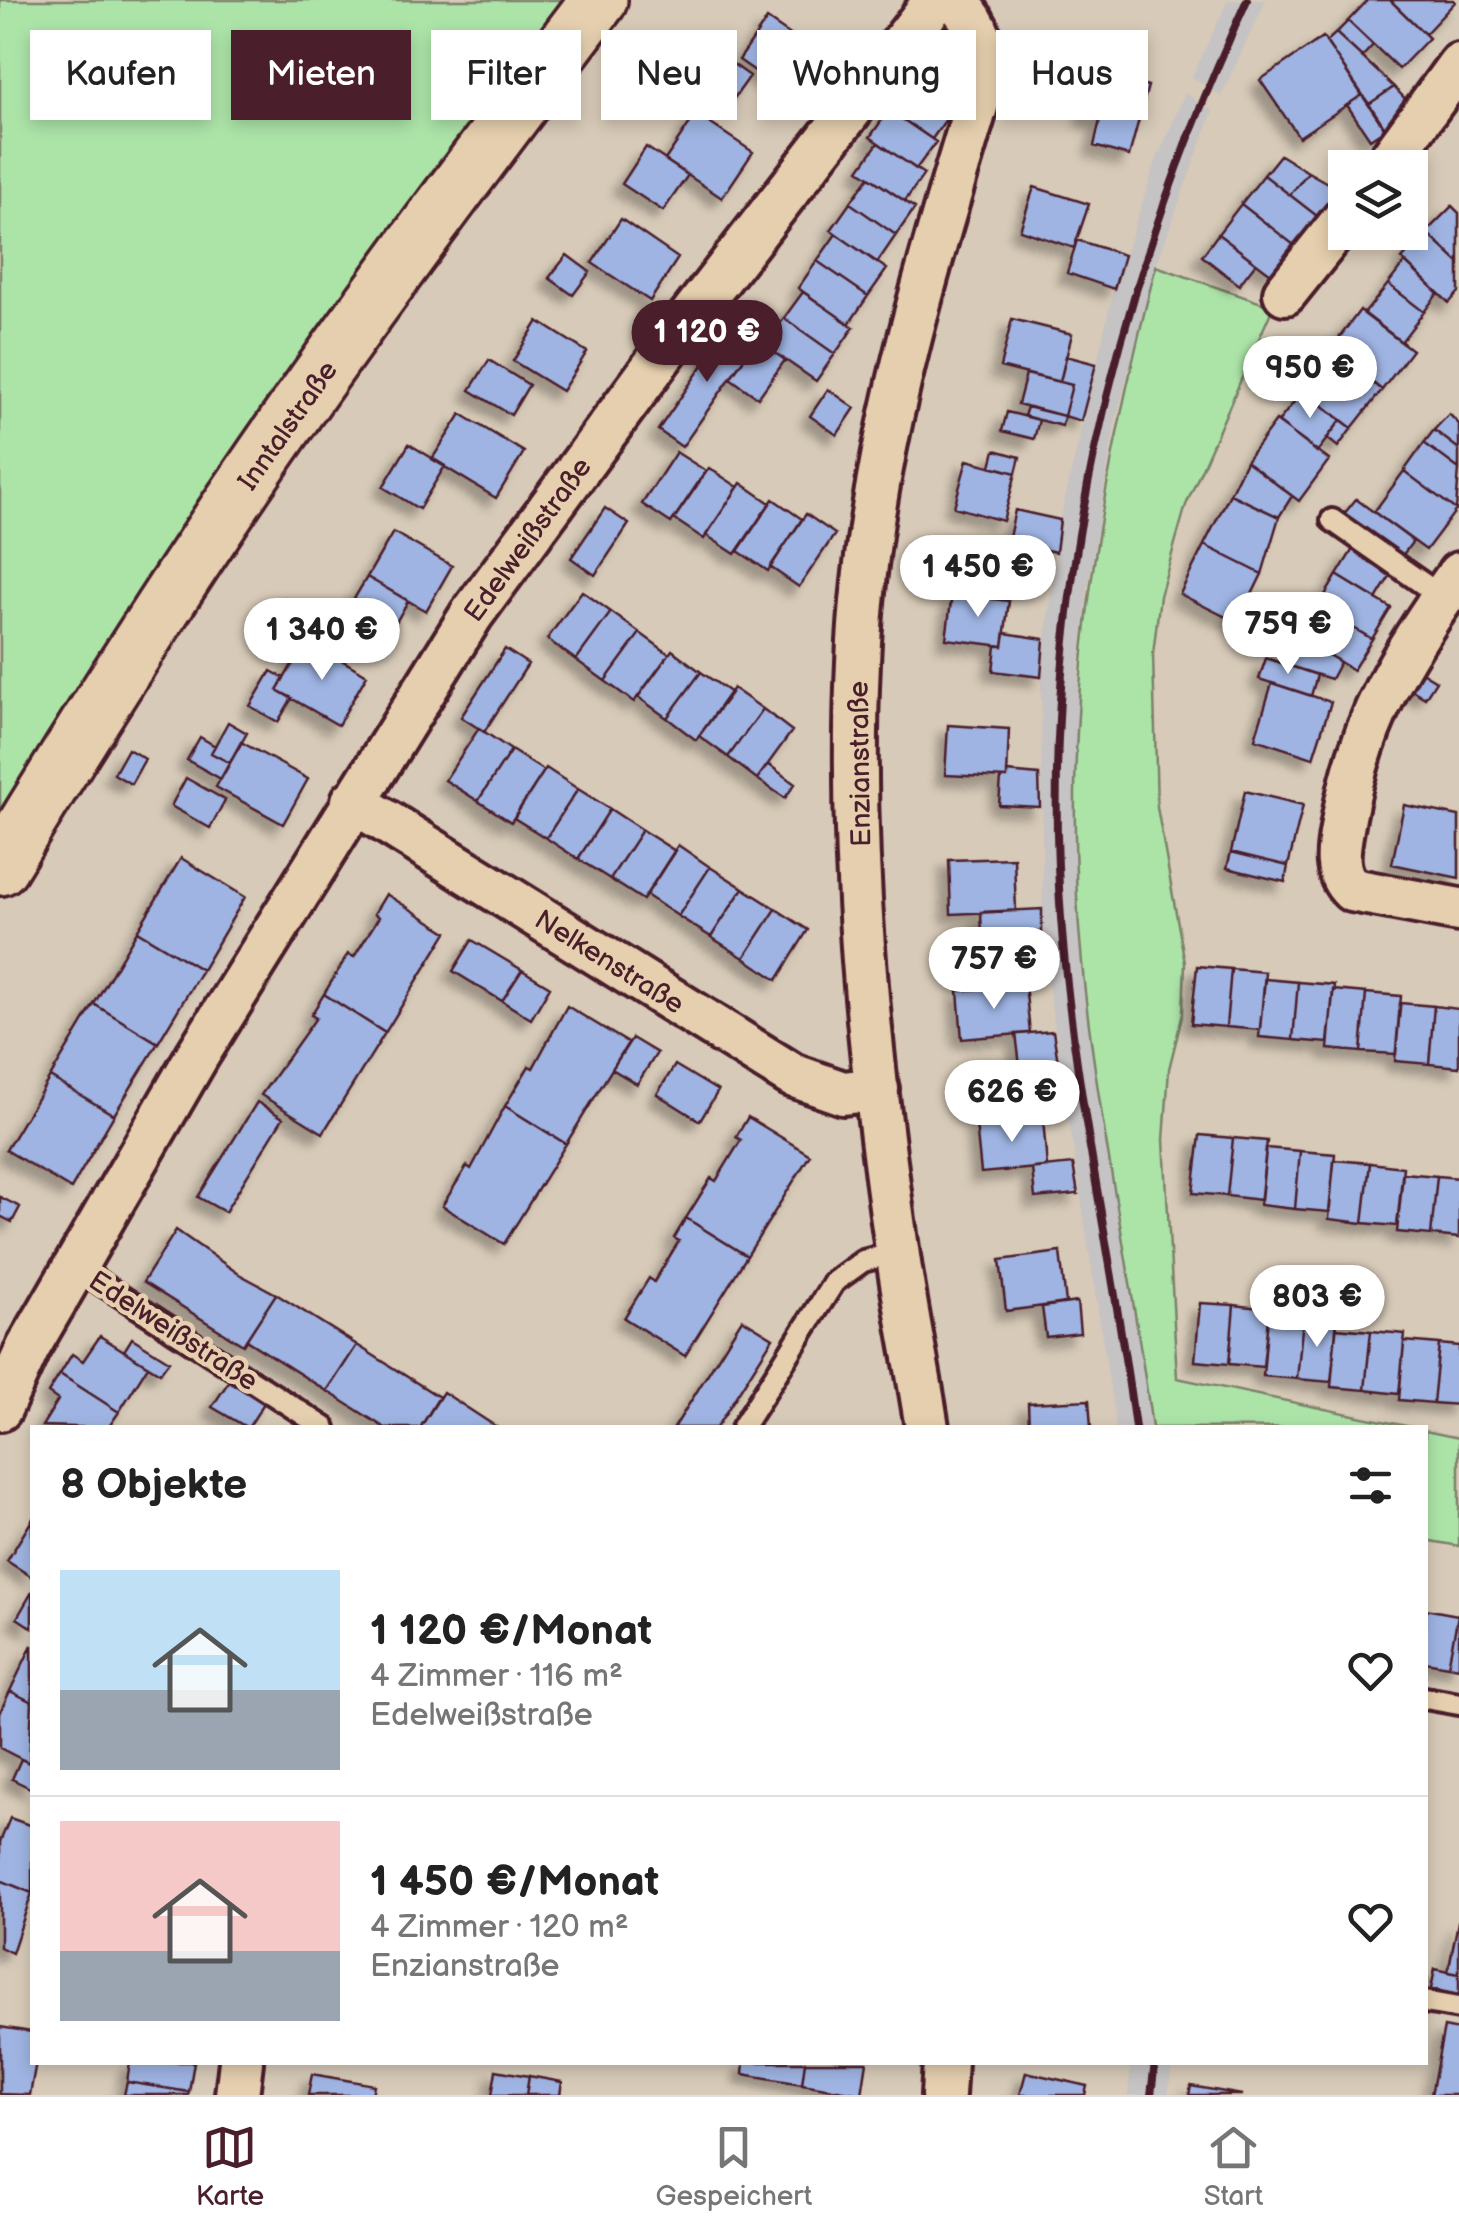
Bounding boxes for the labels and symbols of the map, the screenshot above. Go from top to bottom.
pin: 1 120 € [615,300,799,385]
pin: 950 € [1240,336,1380,421]
street label: Inntalstraße [232,355,345,497]
street label: Edelweißstraße [458,451,599,628]
pin: 1 450 € [886,535,1070,620]
pin: 759 € [1218,592,1358,677]
pin: 1 340 € [230,598,414,683]
street label: Enzianstraße [843,681,878,847]
street label: Nelkenstraße [529,903,690,1021]
pin: 757 € [924,927,1064,1012]
pin: 626 € [942,1060,1082,1145]
street label: Edelweißstraße [83,1264,264,1398]
pin: 803 € [1247,1265,1387,1350]

